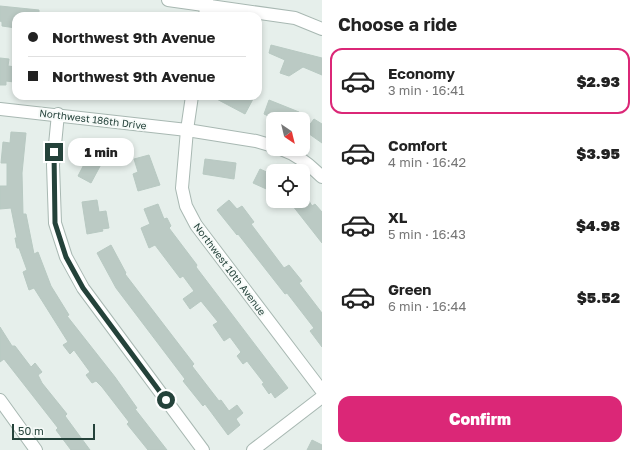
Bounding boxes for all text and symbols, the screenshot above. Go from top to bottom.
text: Choose a ride [338,13,457,35]
text: Northwest 9th Avenue [52,28,215,46]
icon: car [340,63,376,99]
text: Economy [388,64,455,82]
text: Northwest 9th Avenue [52,67,215,85]
text: $2.93 [576,72,620,90]
text: 3 min · 16:41 [388,82,465,98]
street label: Northwest 186th Drive [39,106,147,132]
north arrow [266,112,310,156]
map controls [266,112,310,208]
icon: car [340,135,376,171]
text: Comfort [388,136,447,154]
callout: 1 min [68,138,134,166]
route end [45,143,63,161]
text: 1 min [84,144,118,160]
text: $3.95 [576,144,620,162]
text: 4 min · 16:42 [388,154,466,170]
button: locate [266,164,310,208]
icon: car [340,207,376,243]
text: XL [388,208,407,226]
text: $4.98 [576,216,620,234]
street label: Northwest 10th Avenue [191,221,269,318]
text: 5 min · 16:43 [388,226,466,242]
icon: car [340,279,376,315]
text: Green [388,280,431,298]
text: $5.52 [577,288,620,306]
text: 6 min · 16:44 [388,298,466,314]
route start [157,391,175,409]
button: Confirm [338,396,622,442]
scale bar [12,422,95,441]
text: 50 m [18,424,44,437]

